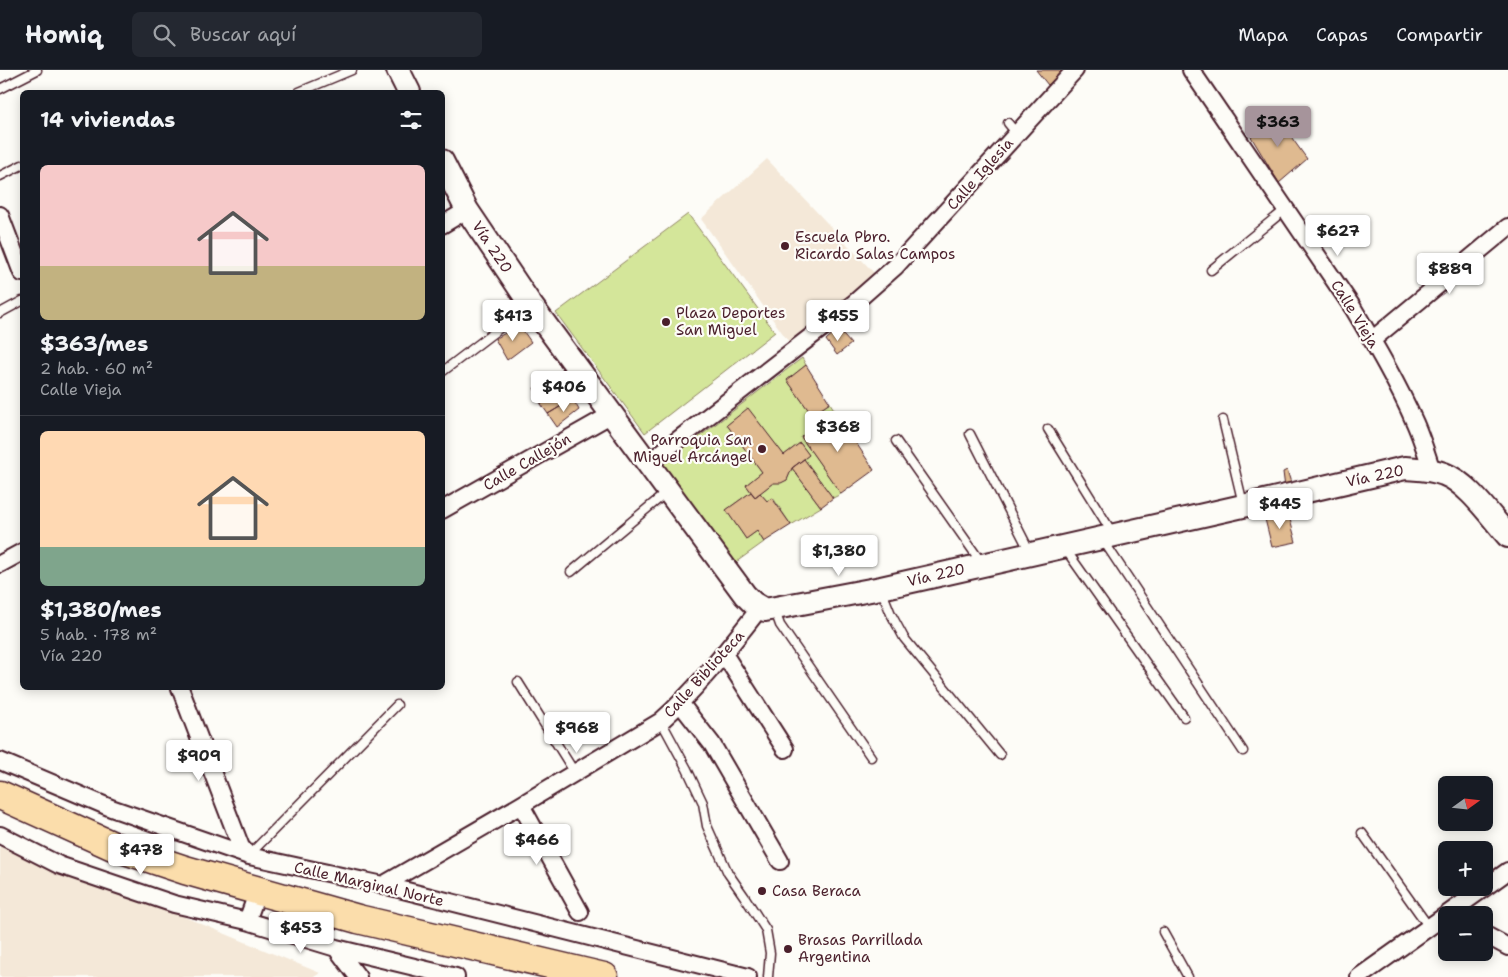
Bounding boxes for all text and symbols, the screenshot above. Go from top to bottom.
search box [132,12,482,57]
text: Homiq [25,19,102,51]
icon: search [150,21,178,49]
text: Buscar aquí [190,22,296,47]
text: Mapa [1238,23,1288,47]
text: Capas [1316,23,1368,47]
text: Compartir [1396,23,1483,47]
text: 14 viviendas [40,106,175,134]
icon: filters [397,106,425,134]
pin: $363 [1248,106,1308,148]
text: $363 [1256,111,1300,132]
street label: Calle Iglesia [942,133,1018,214]
icon: home [188,198,278,288]
pin: $627 [1308,214,1368,257]
street label: Vía 220 [467,217,517,277]
text: $627 [1316,220,1360,241]
place label: Escuela Pbro. Ricardo Salas Campos [795,227,955,264]
marker: Escuela Pbro. Ricardo Salas Campos [779,240,791,252]
pin: $889 [1420,252,1480,295]
text: $889 [1428,258,1472,279]
street label: Calle Vieja [1326,276,1384,352]
pin: $413 [483,300,543,342]
pin: $455 [808,300,868,342]
place label: Plaza Deportes San Miguel [676,303,785,340]
text: $413 [493,305,533,326]
text: $455 [817,305,859,326]
marker: Plaza Deportes San Miguel [660,316,672,328]
text: $363/mes [40,330,148,358]
text: 2 hab. · 60 m² [40,358,153,379]
pin: $406 [534,370,594,413]
text: $406 [542,376,586,397]
text: Calle Vieja [40,379,122,400]
pin: $368 [808,410,868,453]
text: $368 [816,416,860,437]
street label: Calle Callejón [479,429,575,495]
place label: Parroquia San Miguel Arcángel [633,430,752,467]
marker: Parroquia San Miguel Arcángel [756,443,768,455]
street label: Vía 220 [1344,460,1406,492]
icon: home [188,463,278,553]
pin: $445 [1250,488,1310,530]
text: $445 [1259,493,1301,514]
pin: $1,380 [798,534,880,577]
text: $1,380 [812,540,866,561]
street label: Vía 220 [905,559,967,591]
text: $1,380/mes [40,596,162,624]
text: 5 hab. · 178 m² [40,624,157,645]
street label: Calle Biblioteca [659,626,749,722]
text: Vía 220 [40,645,103,666]
pin: $968 [547,712,607,754]
text: $968 [555,717,599,738]
pin: $909 [169,740,229,782]
text: $909 [177,745,221,766]
north arrow [1438,776,1492,831]
map controls [1438,776,1493,961]
pin: $466 [507,824,567,866]
text: $466 [515,829,559,850]
pin: $478 [111,834,171,876]
text: $478 [119,839,163,860]
button: + [1438,841,1493,896]
street label: Calle Marginal Norte [292,857,446,911]
place label: Casa Beraca [772,881,862,901]
marker: Casa Beraca [756,885,768,897]
button: − [1438,906,1493,961]
pin: $453 [271,912,331,954]
text: $453 [280,917,322,938]
place label: Brasas Parrillada Argentina [798,930,923,967]
marker: Brasas Parrillada Argentina [782,943,794,955]

